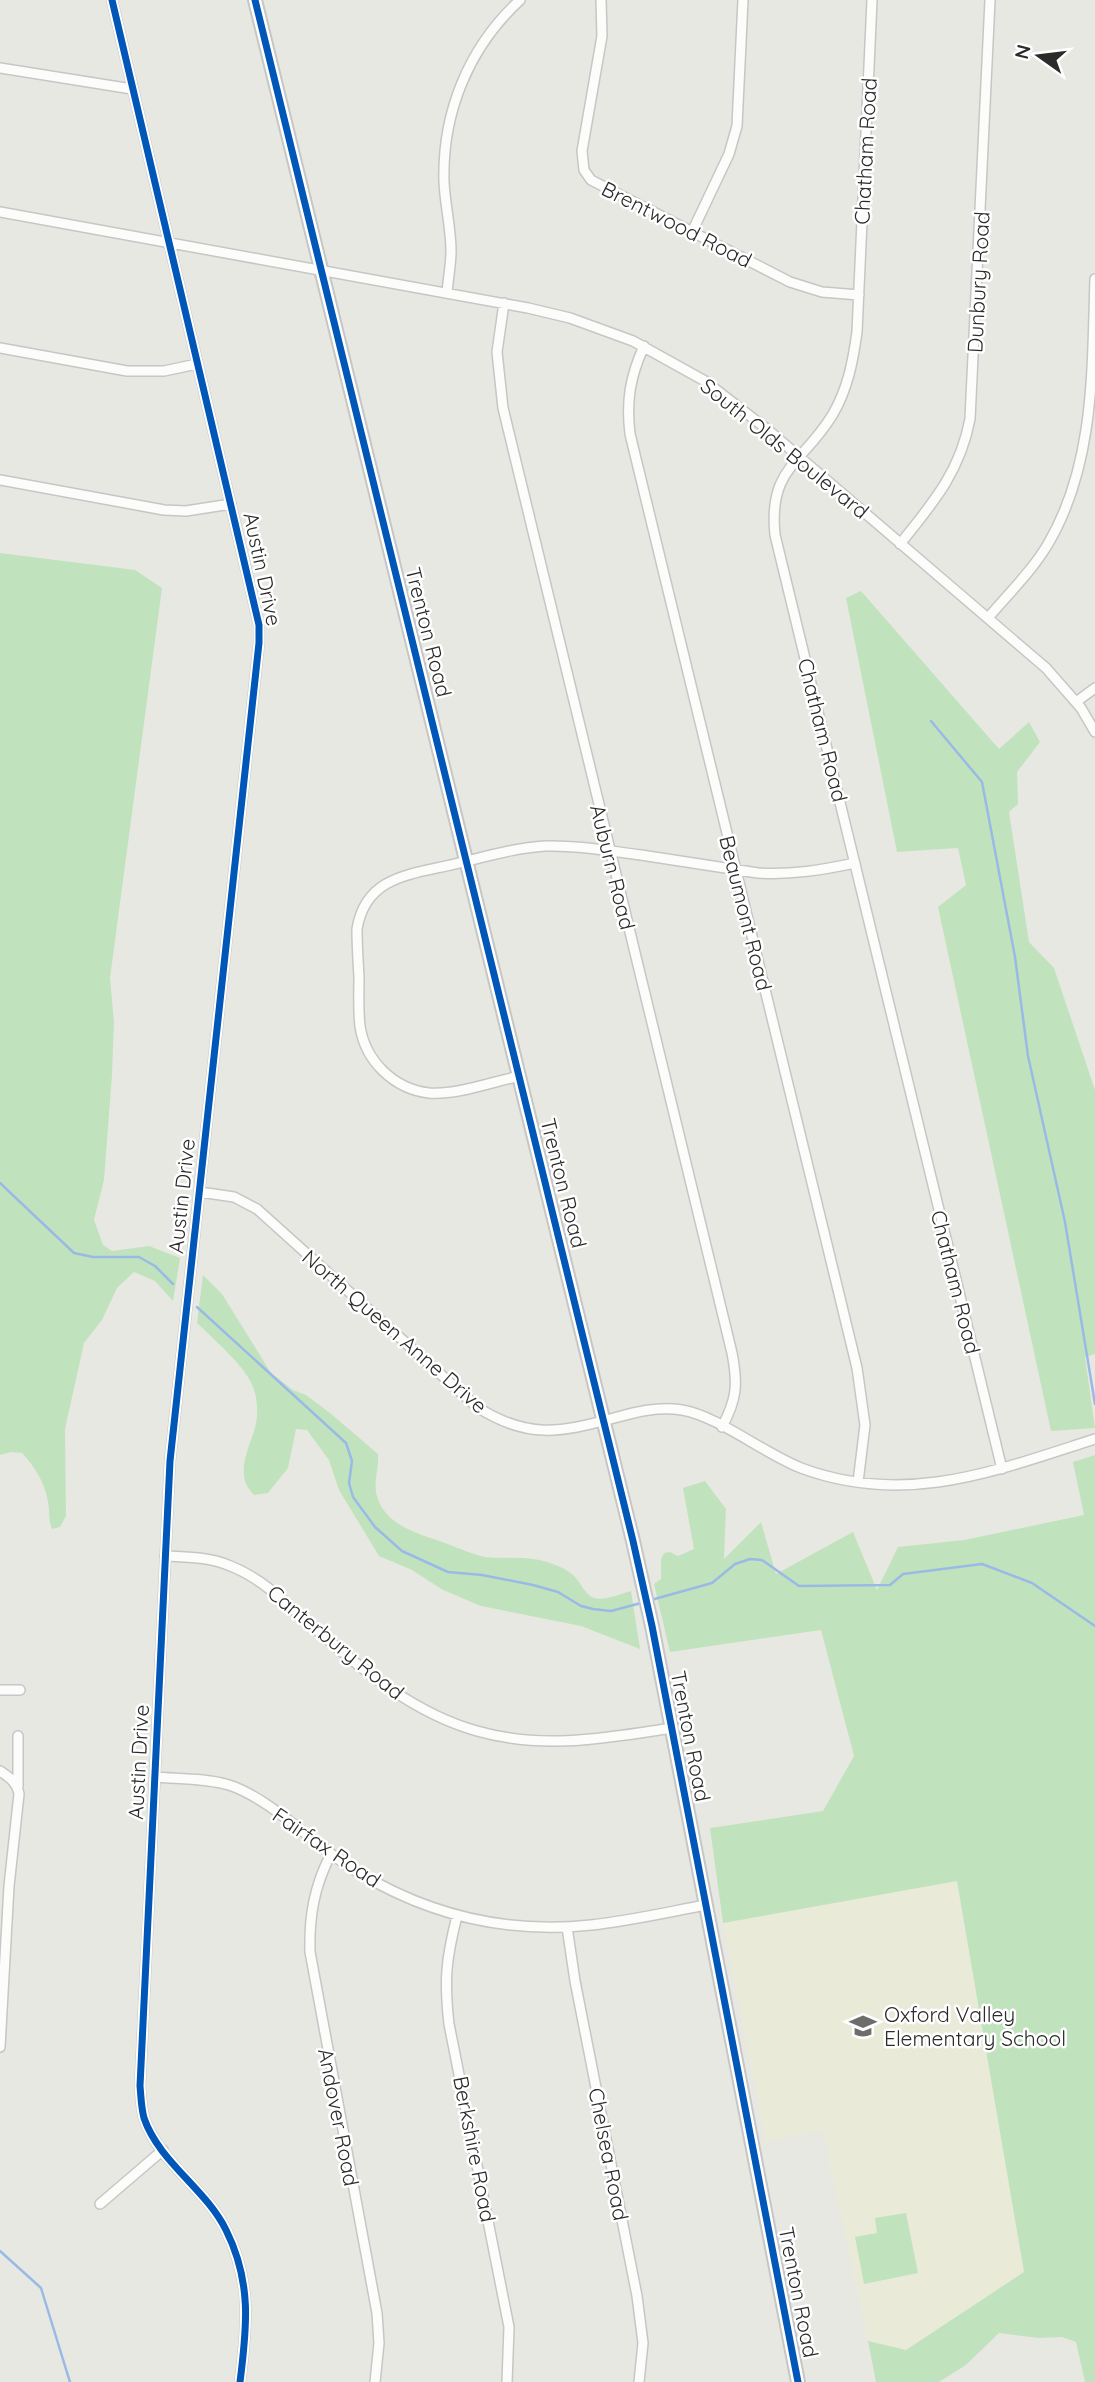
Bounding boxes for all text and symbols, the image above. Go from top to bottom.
north arrow [1004,21,1074,91]
text: N [1009,42,1036,62]
street label: Chatham Road [848,77,882,225]
street label: Brentwood Road [598,175,756,273]
street label: Dunbury Road [961,211,995,353]
street label: South Olds Boulevard [696,372,874,524]
street label: Austin Drive [238,510,288,628]
street label: Trenton Road [400,564,458,700]
street label: Chatham Road [793,655,853,805]
street label: Auburn Road [585,802,641,932]
street label: Beaumont Road [714,833,778,993]
street label: Trenton Road [535,1115,593,1251]
street label: Austin Drive [162,1137,200,1255]
street label: Chatham Road [926,1207,986,1357]
street label: North Queen Anne Drive [297,1244,493,1418]
street label: Canterbury Road [263,1579,409,1705]
street label: Trenton Road [666,1668,716,1804]
street label: Austin Drive [122,1704,154,1820]
street label: Fairfax Road [268,1801,386,1893]
place label: Oxford Valley Elementary School [884,2001,1066,2051]
school or university icon: Oxford Valley Elementary School [848,2011,878,2041]
street label: Andover Road [313,2046,365,2188]
street label: Berkshire Road [448,2074,502,2224]
street label: Chelsea Road [583,2085,635,2223]
street label: Trenton Road [774,2224,824,2360]

